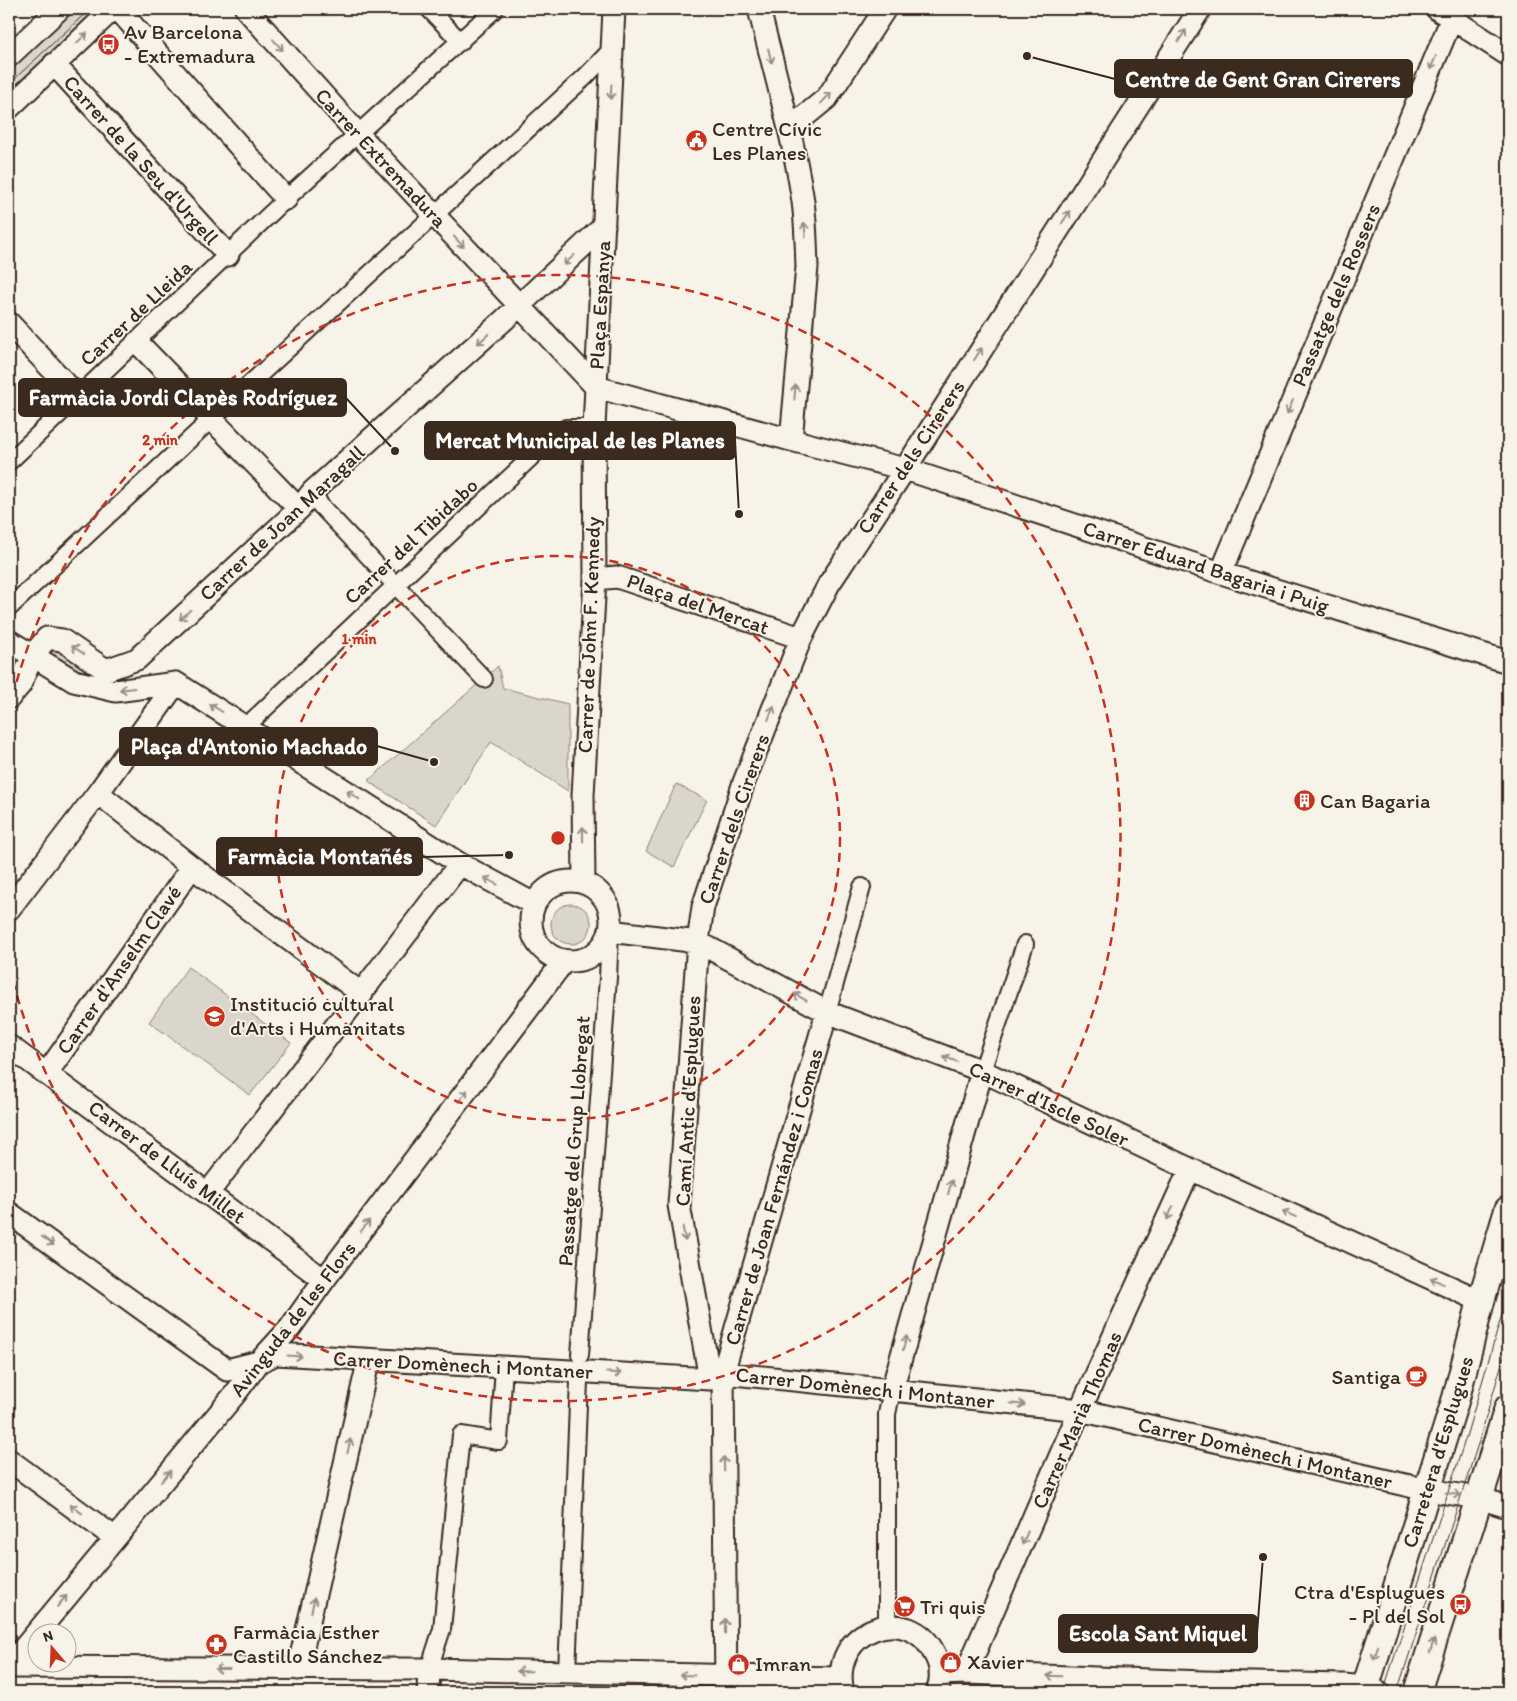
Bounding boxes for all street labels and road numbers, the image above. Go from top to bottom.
street label: Carrer de la Seu d'Urgell [58,70,224,250]
street label: Carrer Extremadura [310,83,453,233]
street label: Passatge dels Rossers [1286,200,1385,390]
street label: Plaça Espanya [584,240,615,370]
street label: Carrer de Lleida [74,254,197,371]
street label: Carrer dels Cirerers [851,375,970,538]
street label: Carrer de Joan Maragall [194,439,370,606]
street label: Carrer del Tibidabo [339,472,483,609]
street label: Carrer Eduard Bagaria i Puig [1080,515,1333,618]
street label: Carrer de John F. Kennedy [572,516,605,754]
street label: Plaça del Mercat [624,568,773,640]
street label: Carrer dels Cirerers [693,730,774,907]
street label: Carrer d'Anselm Clavé [51,880,186,1059]
street label: Camí Antic d'Esplugues [669,995,706,1207]
street label: Passatge del Grup Llobregat [552,1015,595,1267]
street label: Carrer de Joan Fernández i Comas [719,1046,828,1348]
street label: Carrer d'Iscle Soler [965,1055,1134,1152]
street label: Carrer de Lluís Millet [84,1094,251,1229]
street label: Avinguda de les Flors [224,1236,361,1401]
street label: Carrer Marià Thomas [1026,1327,1127,1512]
street label: Carrer Domènech i Montaner [332,1345,594,1384]
street label: Carretera d'Esplugues [1396,1353,1479,1551]
street label: Carrer Domènech i Montaner [734,1361,996,1414]
street label: Carrer Domènech i Montaner [1136,1411,1395,1494]

